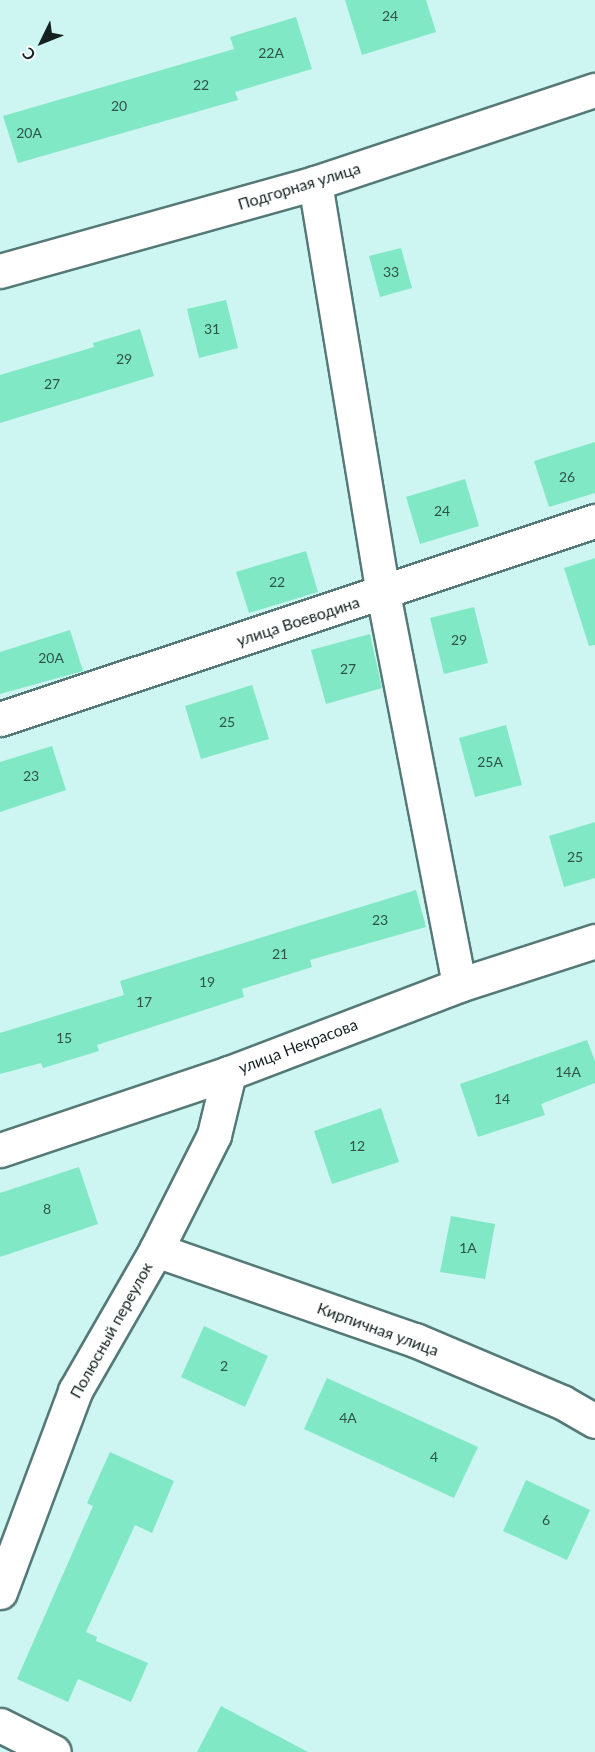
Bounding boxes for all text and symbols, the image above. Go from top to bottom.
house number: 24 [382,8,398,24]
north arrow [12,12,72,72]
text: С [18,44,39,65]
house number: 22А [258,45,284,61]
house number: 22 [193,77,209,93]
house number: 20 [111,98,127,114]
house number: 20А [16,125,42,141]
street label: Подгорная улица [235,158,363,214]
house number: 33 [383,264,399,280]
house number: 31 [204,321,220,337]
house number: 29 [116,351,132,367]
house number: 27 [44,376,60,392]
house number: 26 [559,469,575,485]
house number: 24 [434,503,450,519]
house number: 22 [269,574,285,590]
street label: улица Воеводина [234,592,362,650]
house number: 29 [451,632,467,648]
house number: 20А [38,650,64,666]
house number: 27 [340,661,356,677]
house number: 25 [219,714,235,730]
house number: 25А [477,754,503,770]
house number: 23 [23,768,39,784]
house number: 25 [567,849,583,865]
house number: 23 [372,912,388,928]
house number: 21 [272,946,288,962]
house number: 19 [199,974,215,990]
house number: 17 [136,994,152,1010]
street label: улица Некрасова [236,1014,360,1078]
house number: 15 [56,1030,72,1046]
house number: 14А [555,1064,581,1080]
house number: 14 [494,1091,510,1107]
house number: 12 [349,1138,365,1154]
house number: 8 [43,1201,51,1217]
house number: 1А [459,1240,477,1256]
street label: Полюсный переулок [66,1259,156,1401]
street label: Кирпичная улица [315,1298,441,1360]
house number: 2 [220,1358,228,1374]
house number: 4А [339,1410,357,1426]
house number: 4 [430,1449,438,1465]
house number: 6 [542,1512,550,1528]

